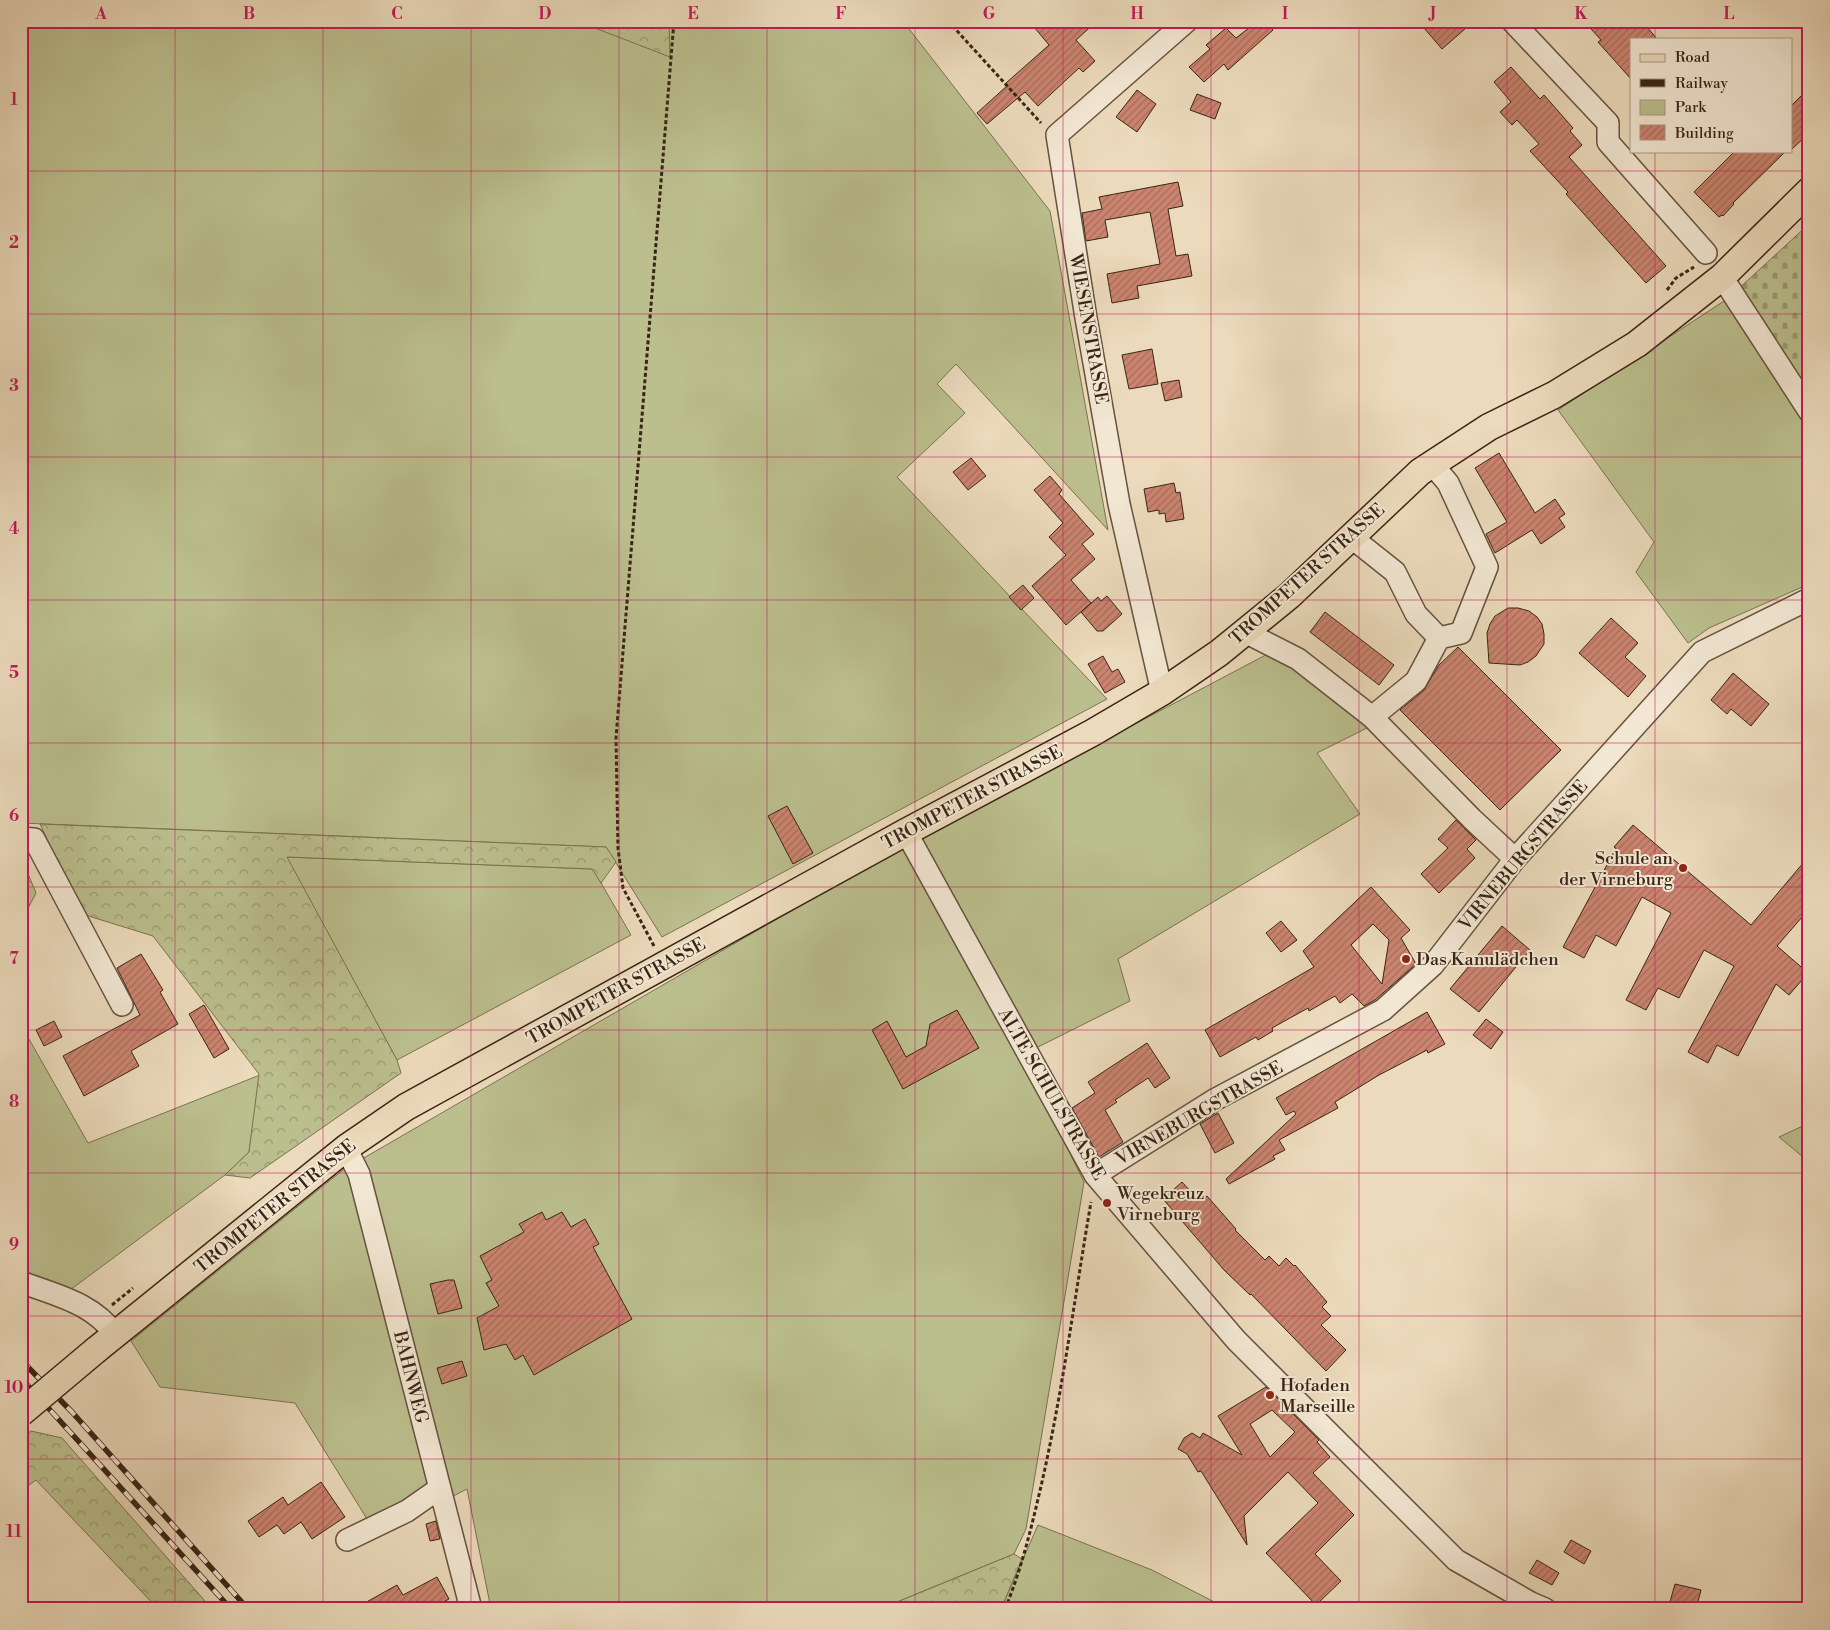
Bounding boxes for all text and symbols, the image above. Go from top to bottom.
text: A [94,4,107,24]
text: B [243,4,255,24]
text: C [391,4,403,24]
text: D [539,4,552,24]
text: E [687,4,699,24]
text: F [835,4,847,24]
text: G [983,4,996,24]
text: H [1130,4,1144,24]
text: I [1282,4,1288,24]
text: J [1428,4,1436,24]
text: K [1575,4,1589,24]
text: L [1724,4,1735,24]
legend [1630,38,1792,152]
text: Road [1675,48,1710,67]
text: Railway [1675,74,1729,93]
text: 1 [10,90,18,110]
text: Park [1675,98,1707,117]
text: Building [1674,124,1734,143]
text: 2 [9,233,19,253]
street label: WIESENSTRASSE [1064,251,1113,406]
text: 3 [9,376,19,396]
street label: TROMPETER STRASSE [1225,498,1390,650]
text: 4 [9,519,20,539]
text: 5 [9,663,19,683]
street label: TROMPETER STRASSE [878,740,1067,855]
street label: VIRNEBURGSTRASSE [1453,775,1593,936]
text: 6 [9,806,19,826]
place label: Schule an der Virneburg [1559,847,1674,891]
marker: Schule an der Virneburg [1677,862,1689,874]
street label: TROMPETER STRASSE [523,933,710,1050]
place label: Das Kanulädchen [1416,948,1559,971]
text: 7 [9,949,19,969]
marker: Das Kanulädchen [1400,953,1412,965]
street label: ALTE SCHULSTRASSE [992,1003,1110,1185]
street label: VIRNEBURGSTRASSE [1111,1056,1287,1171]
text: 8 [9,1092,19,1112]
street label: TROMPETER STRASSE [190,1134,361,1279]
place label: Wegekreuz Virneburg [1116,1182,1204,1226]
marker: Wegekreuz Virneburg [1101,1197,1113,1209]
text: 9 [9,1235,19,1255]
street label: BAHNWEG [388,1328,433,1426]
place label: Hofaden Marseille [1280,1374,1355,1418]
text: 10 [5,1378,23,1398]
marker: Hofaden Marseille [1264,1389,1276,1401]
text: 11 [6,1522,22,1542]

